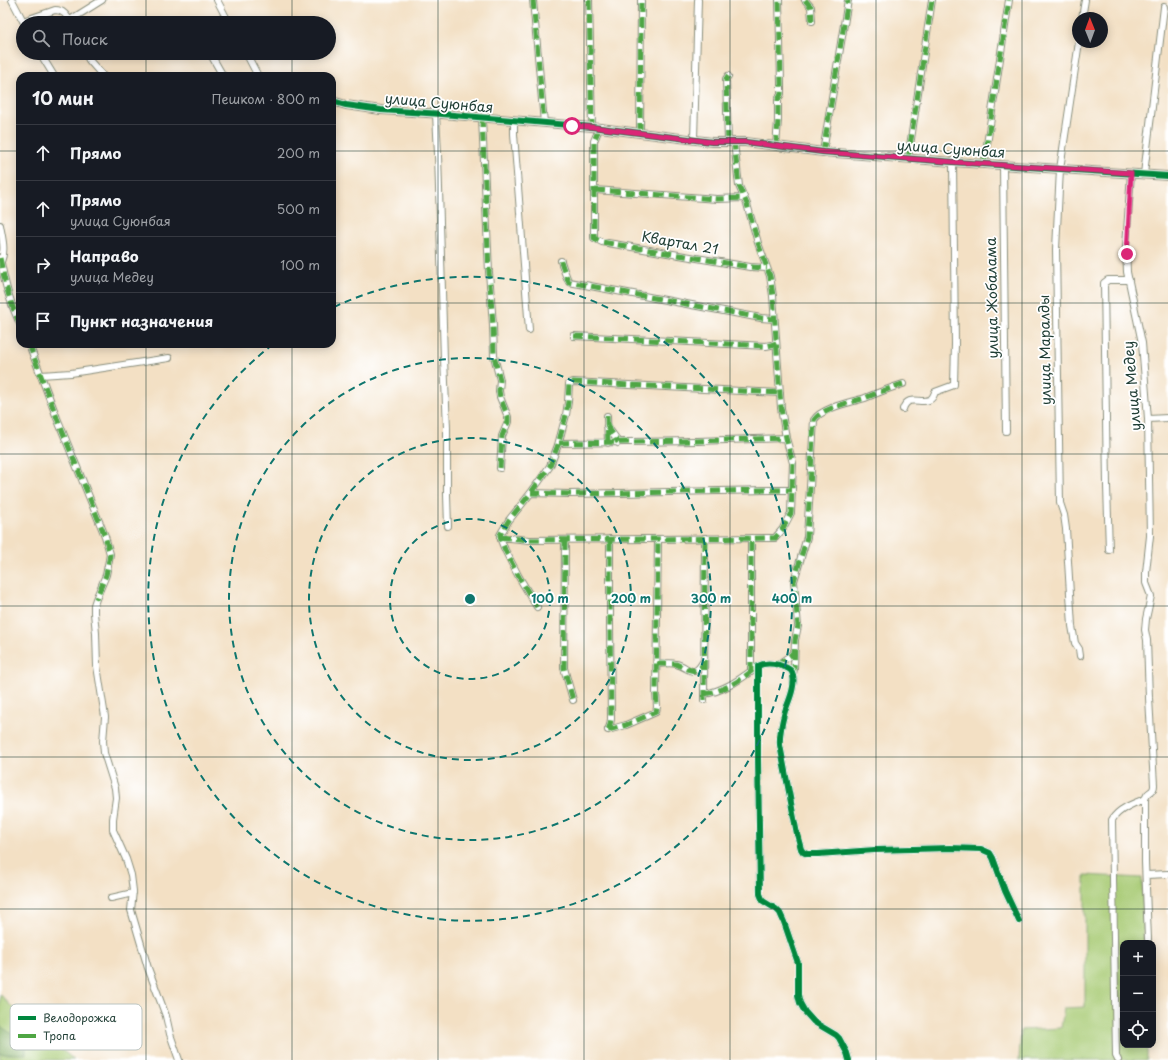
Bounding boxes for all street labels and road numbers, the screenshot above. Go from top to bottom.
street label: улица Суюнбая [384,87,494,118]
street label: улица Суюнбая [896,134,1006,163]
street label: Квартал 21 [640,225,720,260]
street label: улица Жобалама [980,237,1003,359]
street label: улица Маралды [1033,295,1056,405]
street label: улица Медеу [1117,340,1146,432]

